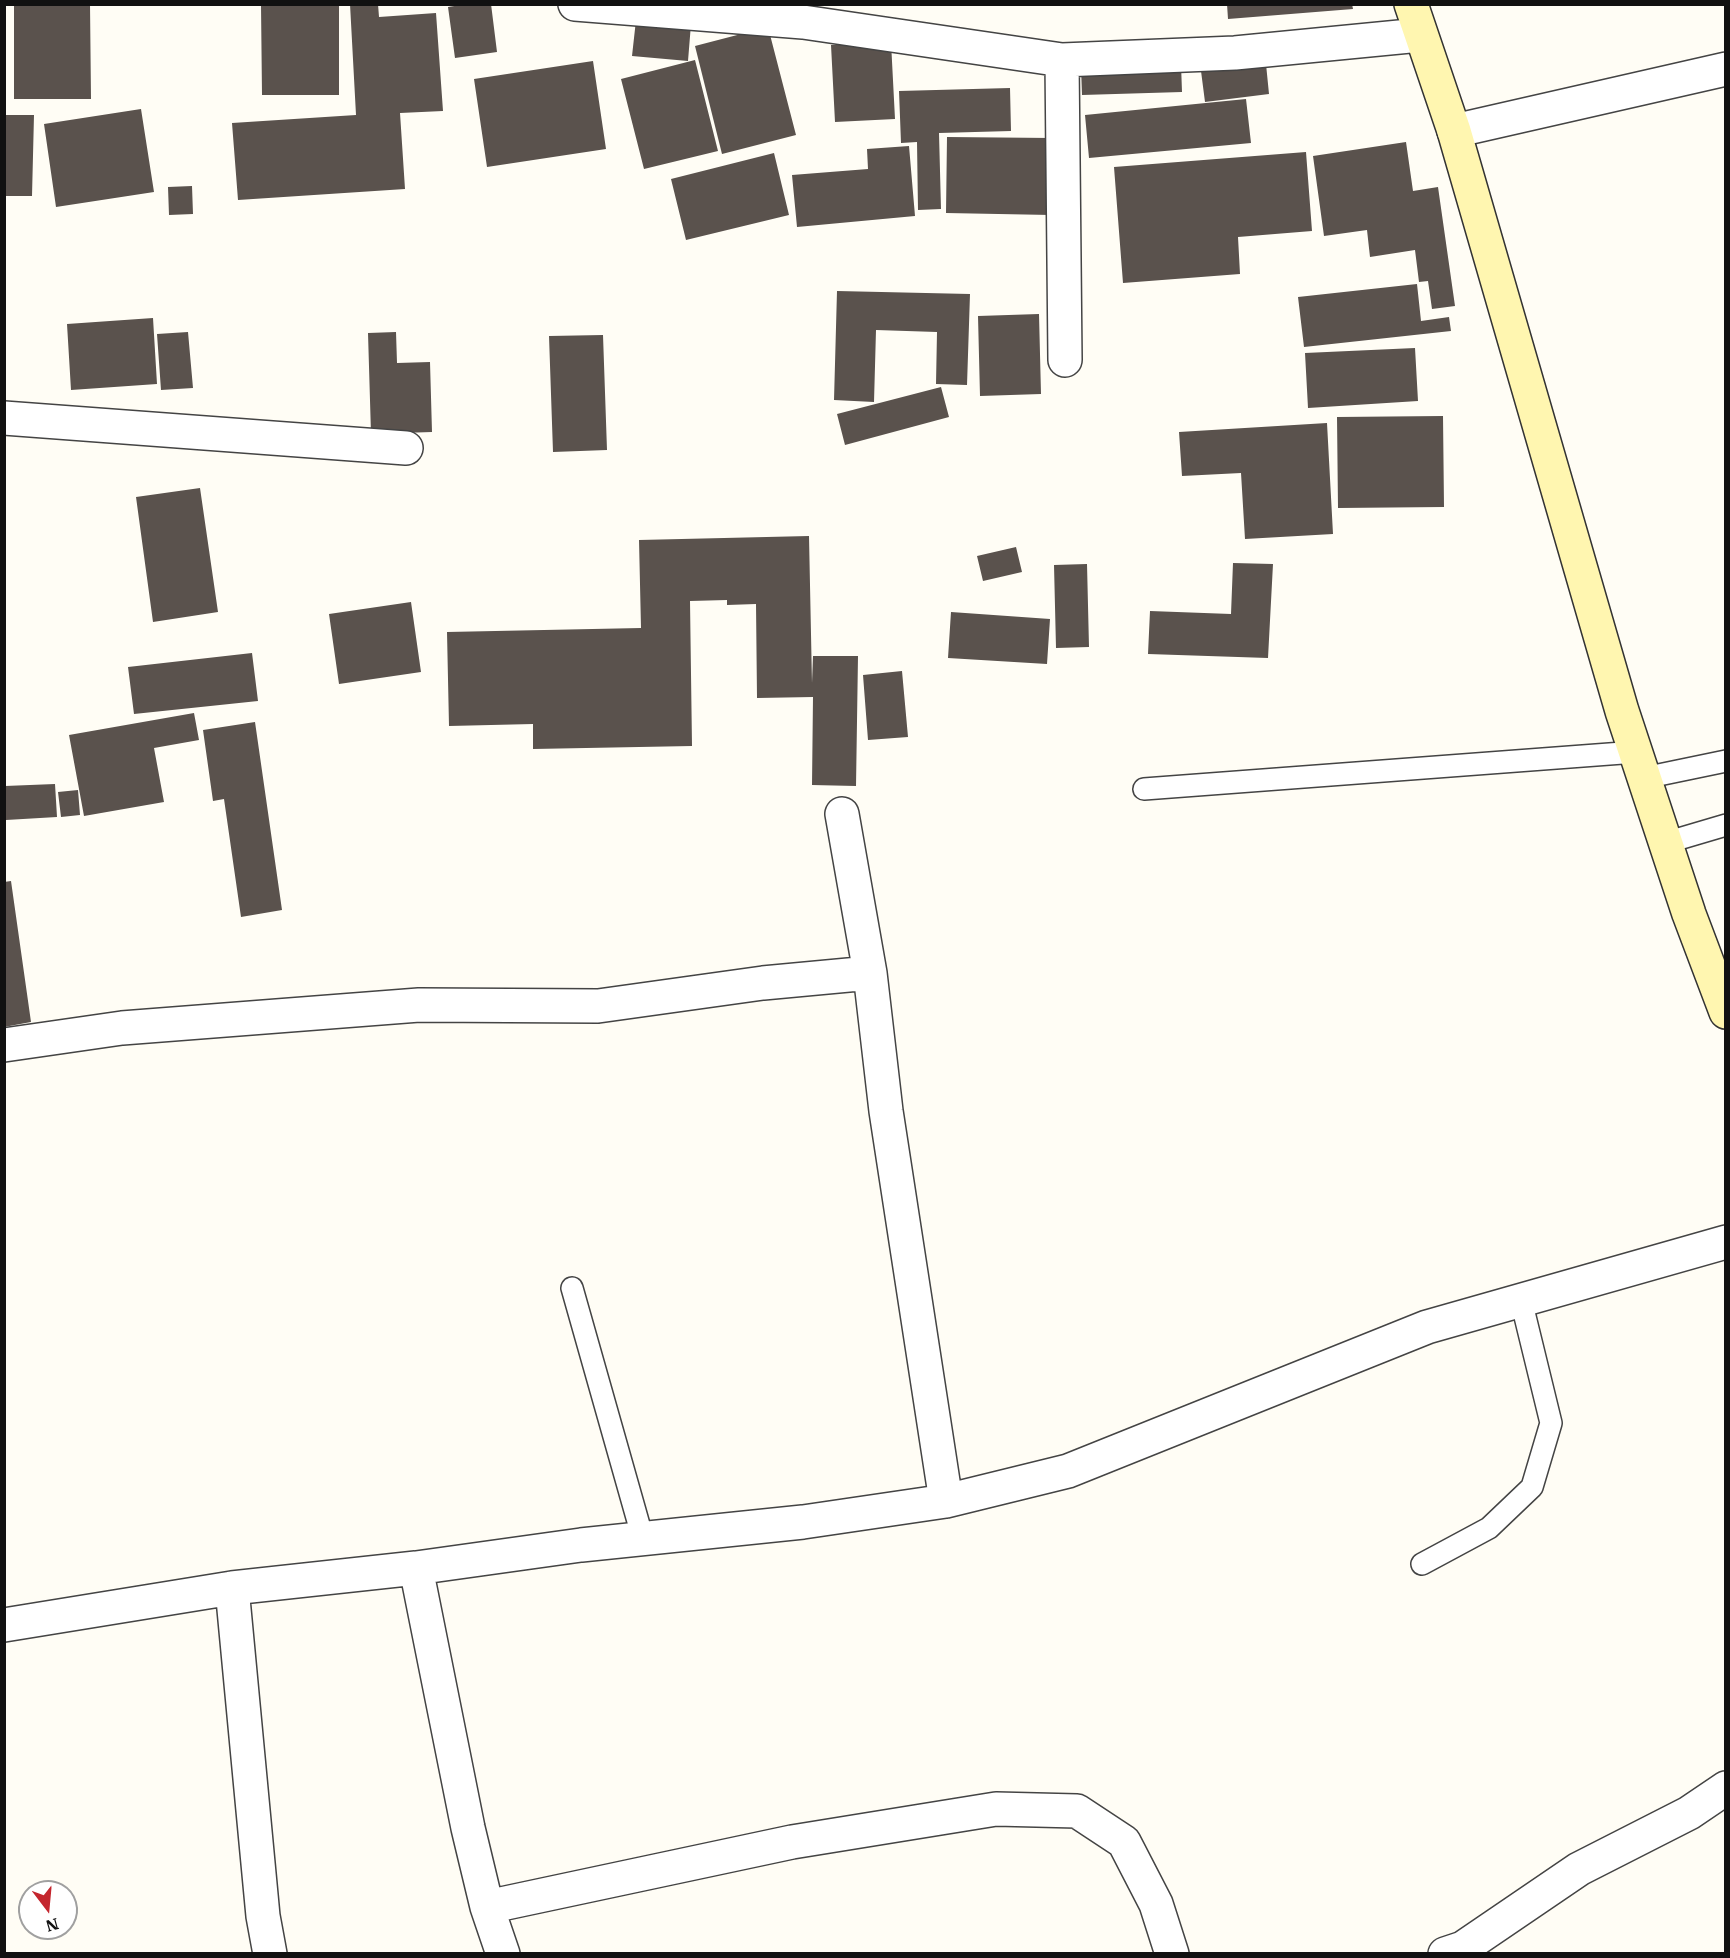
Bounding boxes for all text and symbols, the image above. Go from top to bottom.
north arrow [18,1880,78,1940]
text: N [44,1914,61,1937]

